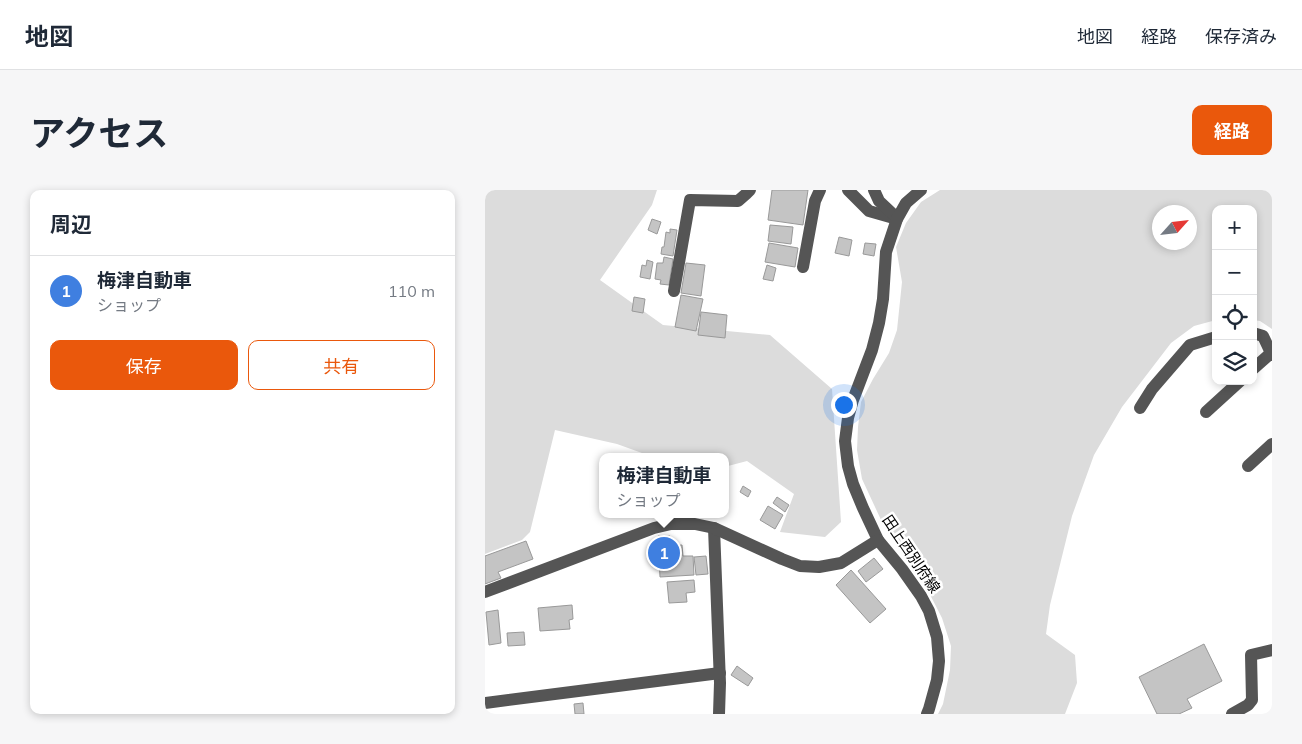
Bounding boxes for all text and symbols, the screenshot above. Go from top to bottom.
text: 地図 [25,21,73,51]
text: 地図 [1077,25,1113,48]
text: 経路 [1141,25,1177,48]
text: 保存済み [1205,25,1277,48]
button: 経路 [1192,105,1272,155]
text: アクセス [30,111,168,155]
north arrow [1152,205,1197,250]
map controls [1212,205,1257,385]
button: + [1212,205,1257,250]
text: 周辺 [50,211,92,237]
button: − [1212,250,1257,295]
text: 梅津自動車 [97,268,192,292]
text: 1 [61,281,71,301]
text: 110 m [388,281,435,301]
text: ショップ [97,295,161,315]
button: locate [1212,295,1257,340]
button: 保存 [50,340,238,390]
button: 共有 [248,340,435,390]
button: layers [1212,340,1257,385]
your location [831,392,857,418]
popup [599,453,729,518]
text: 梅津自動車 [616,463,712,487]
text: ショップ [616,490,681,510]
street label: 田上西別府線 [878,511,944,596]
pin: 1 [648,534,680,572]

